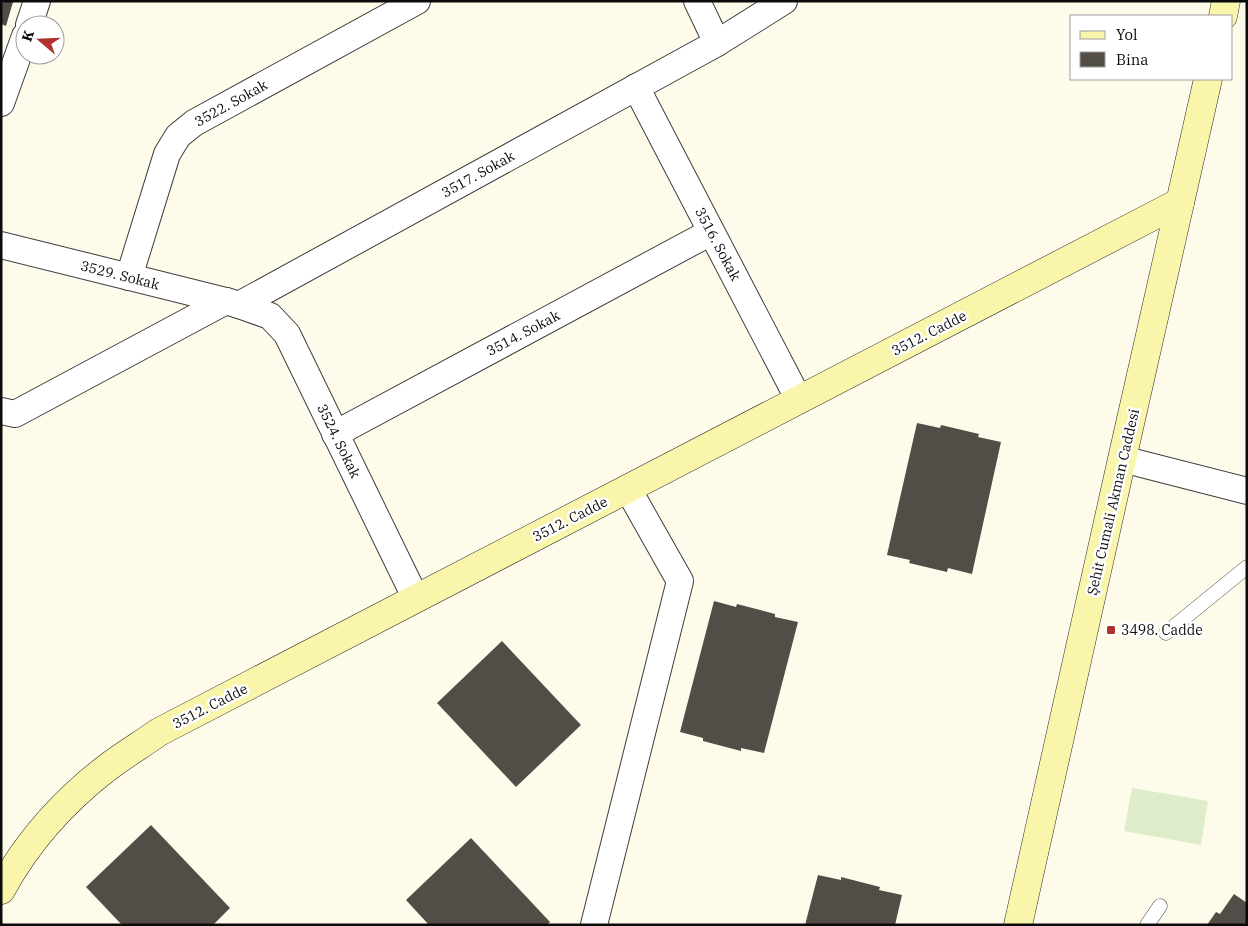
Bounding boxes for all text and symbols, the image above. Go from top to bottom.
north arrow [15,15,65,65]
legend [1070,15,1233,80]
text: Yol [1116,25,1137,44]
text: K [17,28,38,44]
text: Bina [1116,50,1149,69]
street label: 3522. Sokak [191,75,271,130]
street label: 3517. Sokak [438,146,518,201]
street label: 3516. Sokak [691,204,745,285]
street label: 3529. Sokak [79,257,162,294]
street label: 3514. Sokak [483,306,564,360]
street label: 3512. Cadde [889,306,969,360]
street label: 3524. Sokak [313,401,365,482]
street label: Şehit Cumali Akman Caddesi [1083,407,1143,597]
street label: 3512. Cadde [530,492,610,546]
place label: 3498. Cadde [1121,621,1203,639]
marker: 3498. Cadde [1105,624,1117,636]
street label: 3512. Cadde [170,679,250,733]

